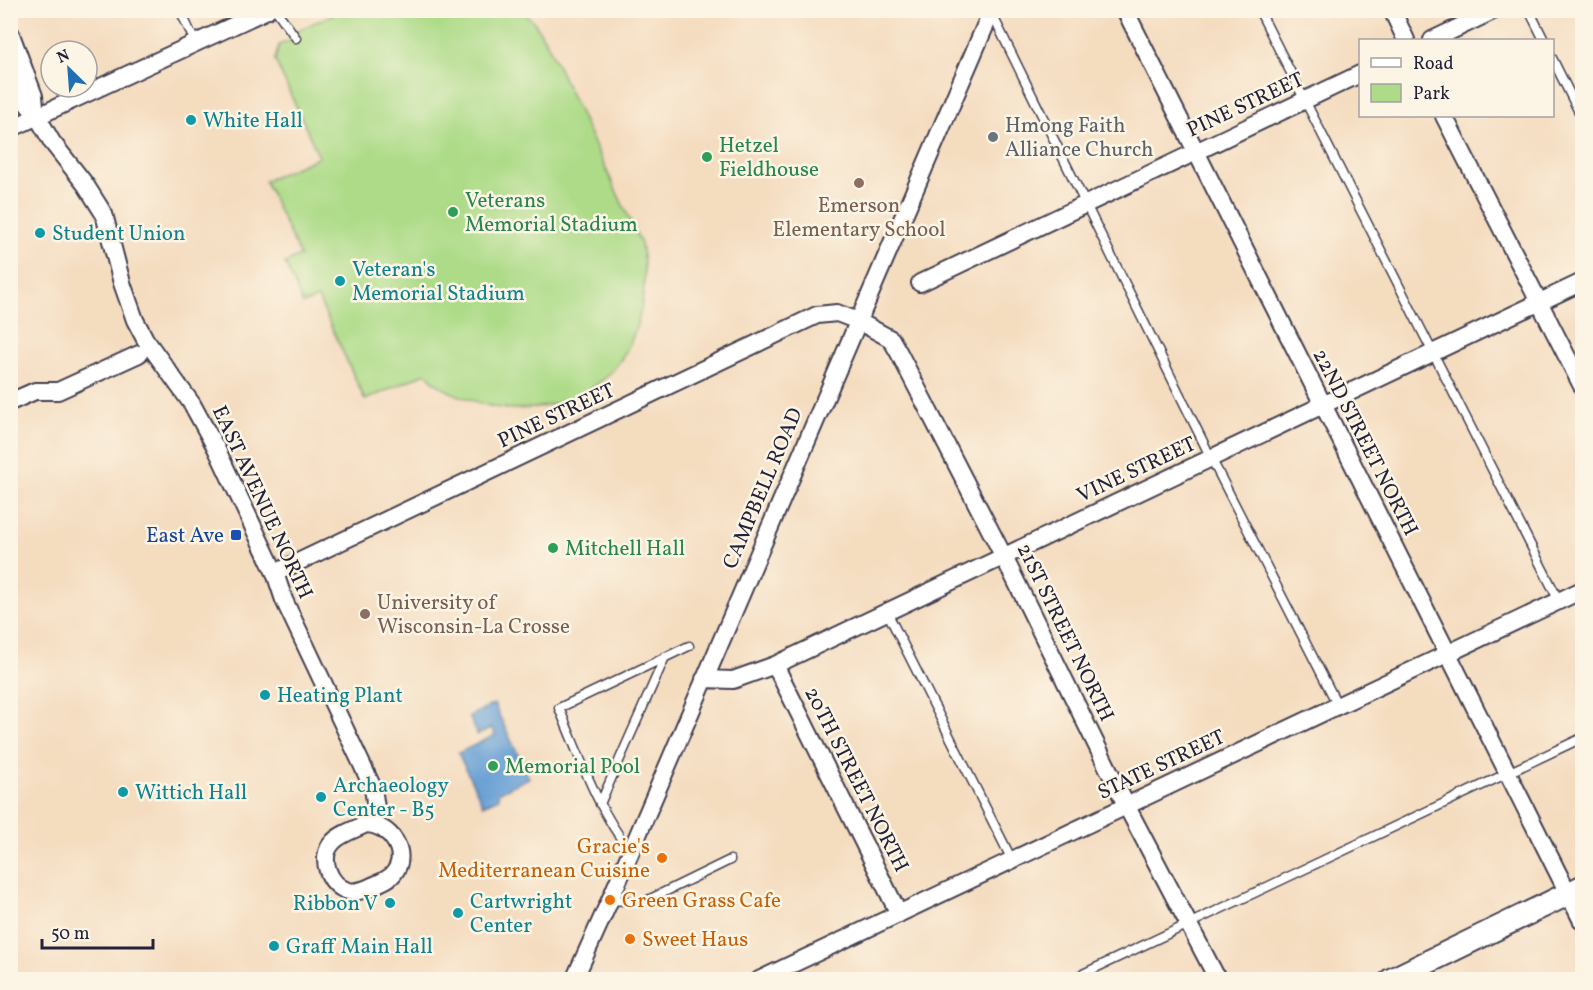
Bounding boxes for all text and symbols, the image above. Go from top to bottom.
north arrow [39,39,99,99]
legend [1359,39,1554,117]
text: N [54,45,74,70]
text: Road [1413,52,1454,77]
street label: PINE STREET [1182,66,1309,145]
text: Park [1413,82,1450,107]
place label: White Hall [203,107,303,136]
place label: Hmong Faith Alliance Church [1005,112,1153,165]
marker: White Hall [184,113,198,127]
marker: Hmong Faith Alliance Church [986,130,1000,144]
place label: Hetzel Fieldhouse [719,132,819,185]
marker: Hetzel Fieldhouse [700,150,714,164]
marker: Emerson Elementary School [852,176,866,190]
place label: Veterans Memorial Stadium [465,187,638,240]
place label: Emerson Elementary School [773,192,945,245]
marker: Veterans Memorial Stadium [446,205,460,219]
place label: Student Union [52,220,185,249]
marker: Student Union [33,226,47,240]
place label: Veteran's Memorial Stadium [352,256,525,309]
marker: Veteran's Memorial Stadium [333,274,347,288]
street label: 22ND STREET NORTH [1305,344,1424,541]
street label: PINE STREET [493,377,620,456]
street label: EAST AVENUE NORTH [204,401,319,604]
street label: CAMPBELL ROAD [716,403,810,574]
street label: VINE STREET [1072,430,1201,511]
place label: East Ave [146,522,224,551]
marker: East Ave [229,528,243,542]
place label: Mitchell Hall [565,535,685,564]
street label: 21ST STREET NORTH [1009,539,1120,727]
marker: Mitchell Hall [546,541,560,555]
place label: University of Wisconsin-La Crosse [377,589,570,642]
marker: University of Wisconsin-La Crosse [358,607,372,621]
place label: Heating Plant [277,682,403,711]
street label: 20TH STREET NORTH [796,682,915,877]
marker: Heating Plant [258,688,272,702]
street label: STATE STREET [1093,723,1230,808]
place label: Memorial Pool [505,753,640,782]
marker: Memorial Pool [486,759,500,773]
place label: Archaeology Center - B5 [333,772,450,825]
place label: Wittich Hall [135,779,247,808]
marker: Wittich Hall [116,785,130,799]
marker: Archaeology Center - B5 [314,790,328,804]
place label: Gracie's Mediterranean Cuisine [438,833,650,886]
marker: Gracie's Mediterranean Cuisine [655,851,669,865]
place label: Green Grass Cafe [622,887,781,916]
place label: Cartwright Center [470,888,572,941]
place label: Ribbon V [293,890,378,919]
marker: Green Grass Cafe [603,893,617,907]
marker: Ribbon V [383,896,397,910]
marker: Cartwright Center [451,906,465,920]
scale bar [42,912,153,950]
text: 50 m [51,922,90,947]
place label: Sweet Haus [642,926,748,955]
marker: Sweet Haus [623,932,637,946]
place label: Graff Main Hall [286,933,433,962]
marker: Graff Main Hall [267,939,281,953]

